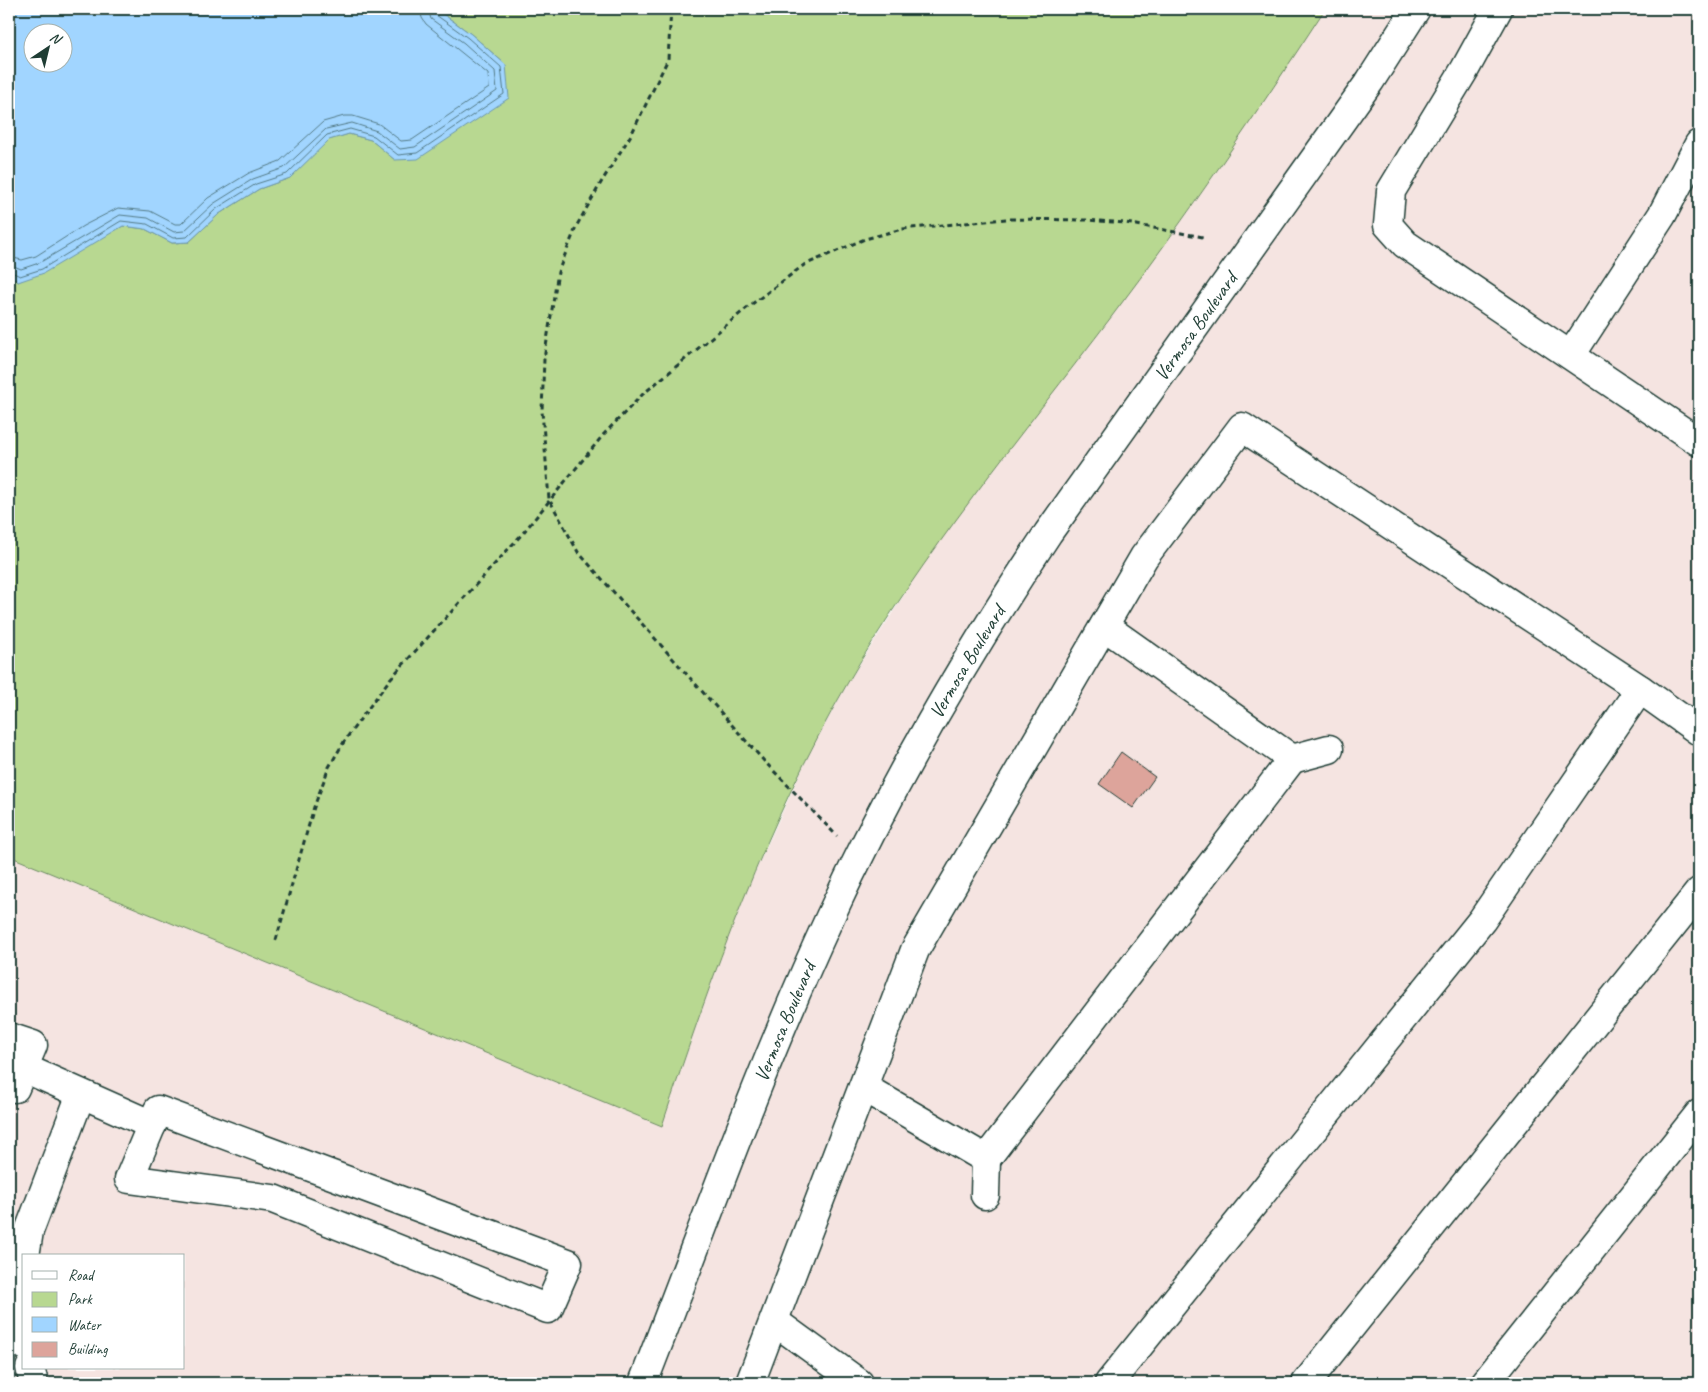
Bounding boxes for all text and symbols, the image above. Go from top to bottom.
north arrow [22,22,72,72]
text: N [47,28,66,49]
street label: Vermosa Boulevard [1148,265,1244,385]
street label: Vermosa Boulevard [923,598,1012,723]
street label: Vermosa Boulevard [748,955,822,1085]
legend [22,1254,185,1370]
text: Road [68,1266,95,1285]
text: Park [68,1290,93,1309]
text: Water [68,1316,102,1335]
text: Building [68,1340,108,1359]

